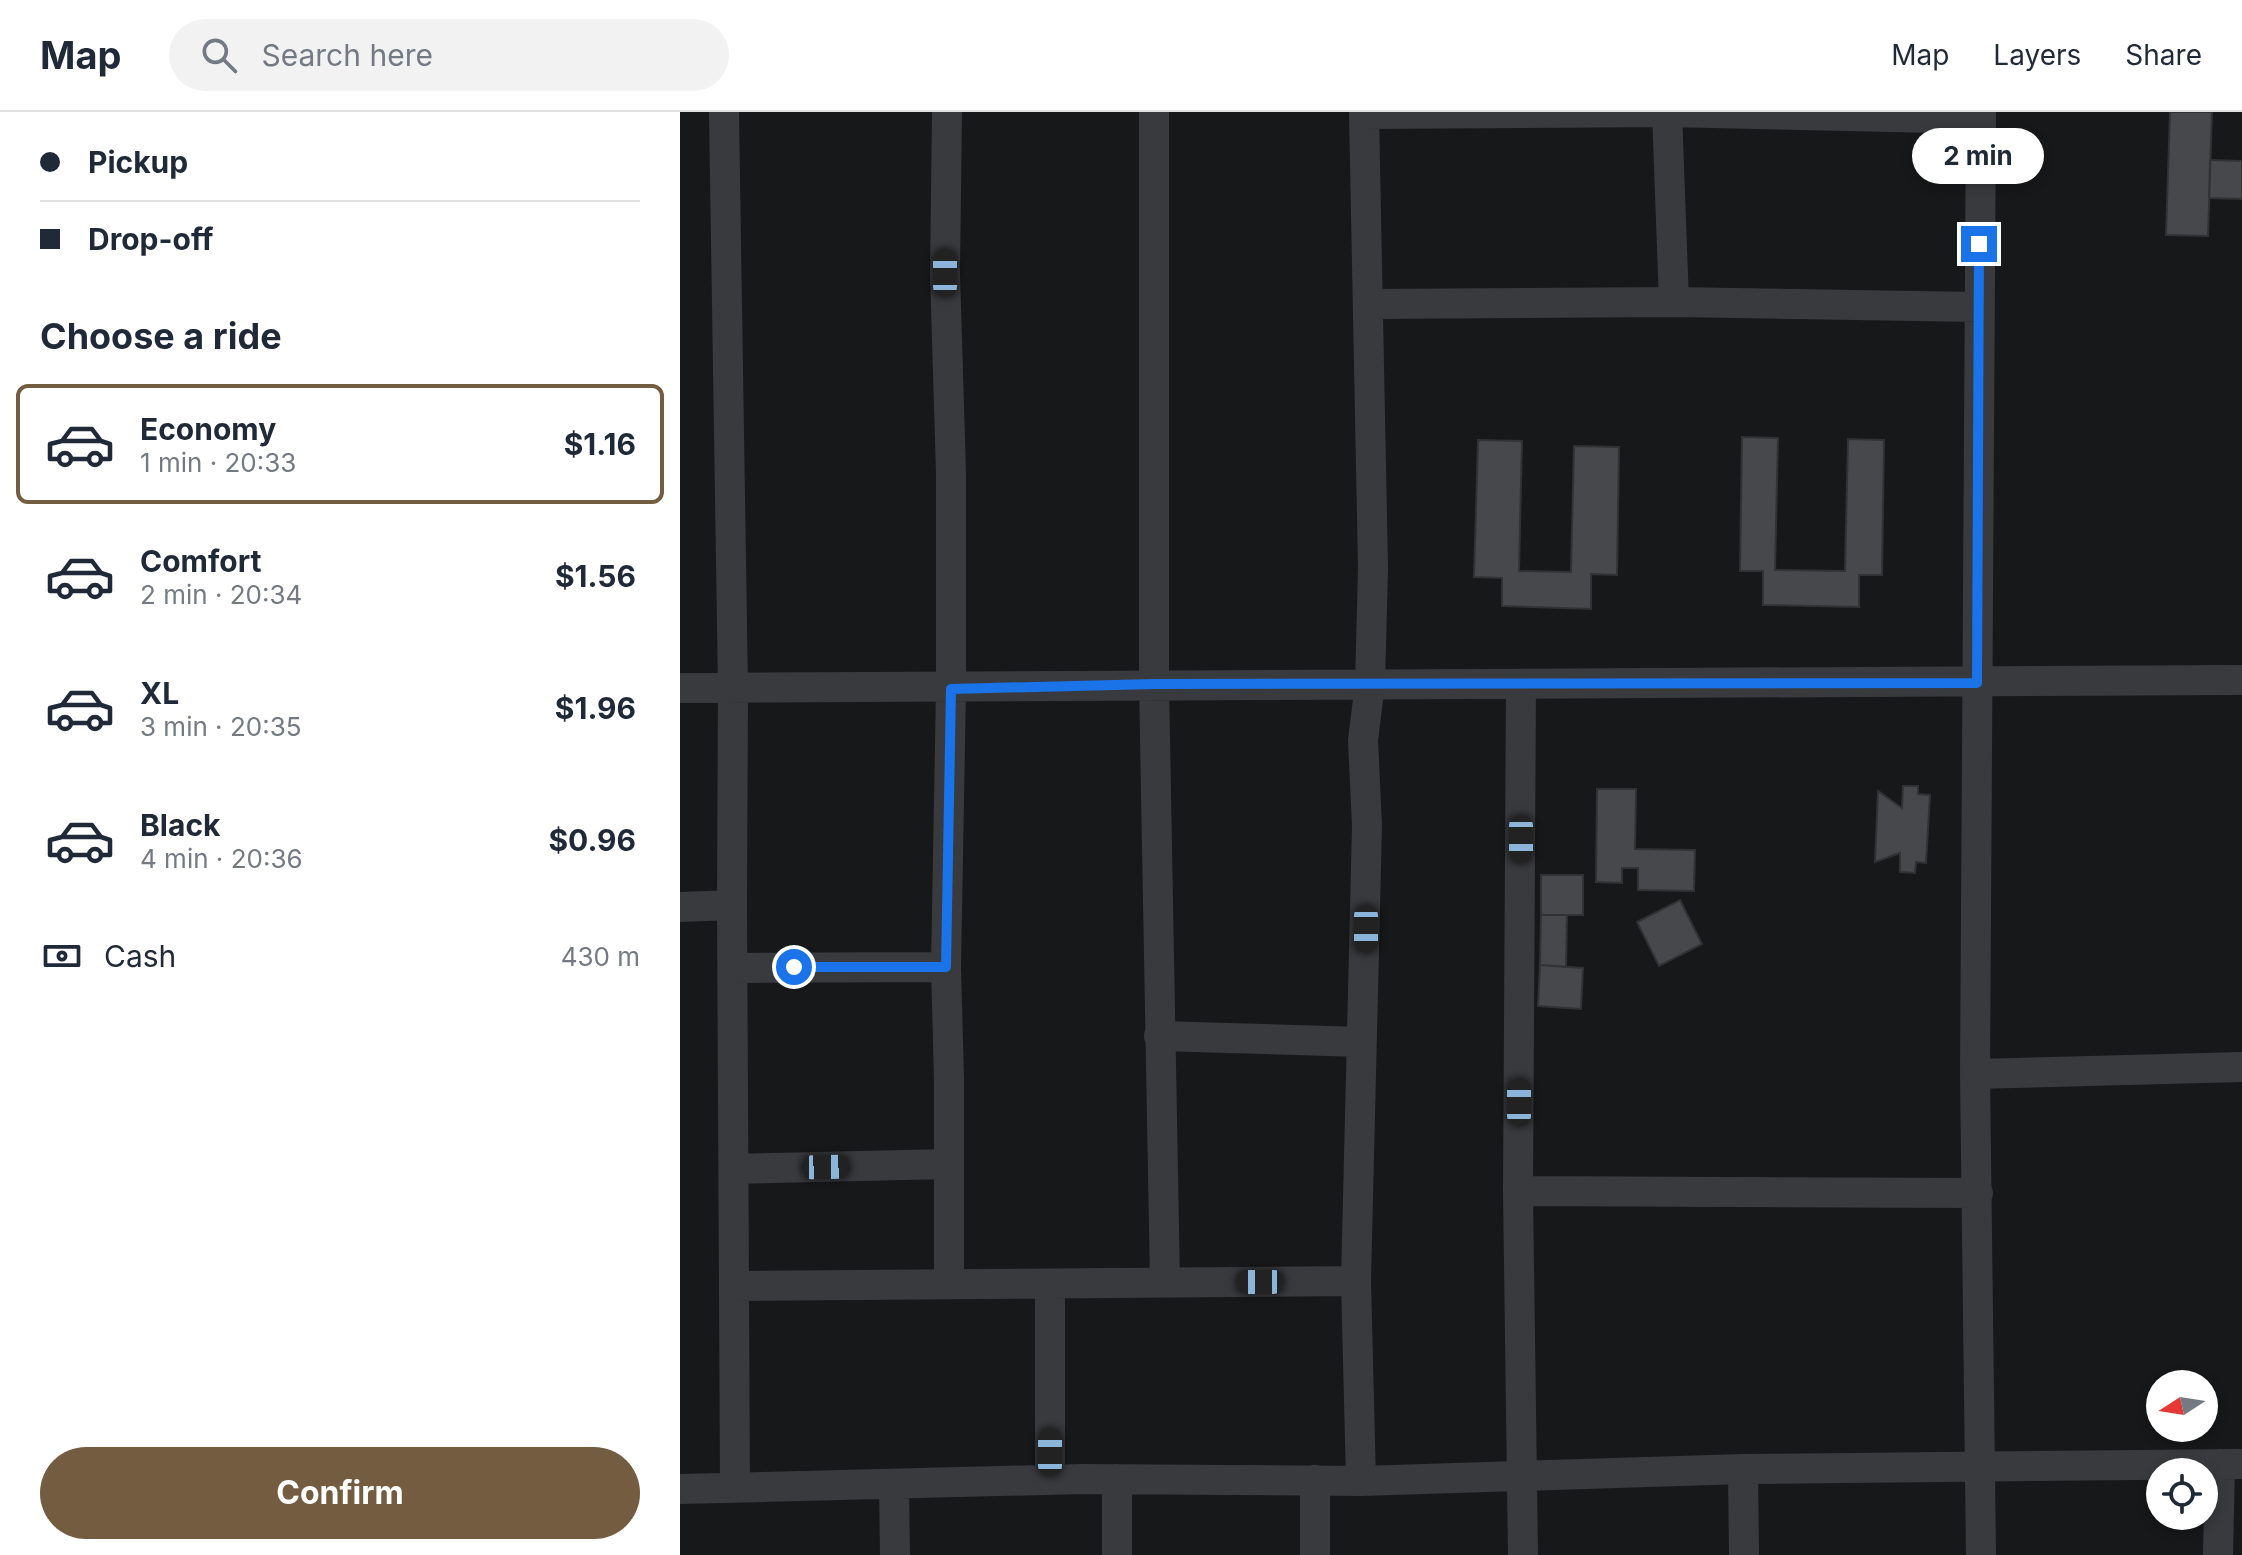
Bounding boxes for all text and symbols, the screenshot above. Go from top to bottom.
search box [169,19,729,91]
text: Map [40,32,121,78]
icon: search [197,33,241,77]
text: Search here [261,37,433,73]
text: Map [1891,38,1949,72]
text: Layers [1993,38,2081,72]
text: Share [2125,38,2202,72]
callout: 2 min [1913,128,2045,184]
text: 2 min [1943,140,2013,171]
text: Pickup [88,144,188,180]
text: Drop-off [88,221,214,257]
route end [1961,226,1997,262]
car [933,249,957,297]
text: Choose a ride [40,314,282,358]
icon: car [44,408,116,480]
text: Economy [140,411,276,447]
text: $1.16 [564,426,636,462]
text: 1 min · 20:33 [140,447,296,478]
icon: car [44,540,116,612]
text: Comfort [140,543,261,579]
text: $1.56 [555,558,636,594]
text: 2 min · 20:34 [140,579,302,610]
icon: car [44,672,116,744]
text: XL [140,675,179,711]
text: $1.96 [555,690,636,726]
text: 3 min · 20:35 [140,711,302,742]
icon: car [44,804,116,876]
text: Black [140,807,220,843]
car [1509,815,1533,863]
text: $0.96 [548,822,636,858]
text: 4 min · 20:36 [140,843,303,874]
car [1354,905,1378,953]
icon: cash [40,934,84,978]
text: Cash [104,938,176,974]
text: 430 m [561,941,640,972]
route start [776,949,812,985]
car [1507,1078,1531,1126]
car [802,1155,850,1179]
car [1236,1270,1284,1294]
north arrow [2146,1370,2218,1442]
map controls [2146,1370,2218,1530]
car [1038,1428,1062,1476]
button: Confirm [40,1447,640,1539]
button: locate [2146,1458,2218,1530]

